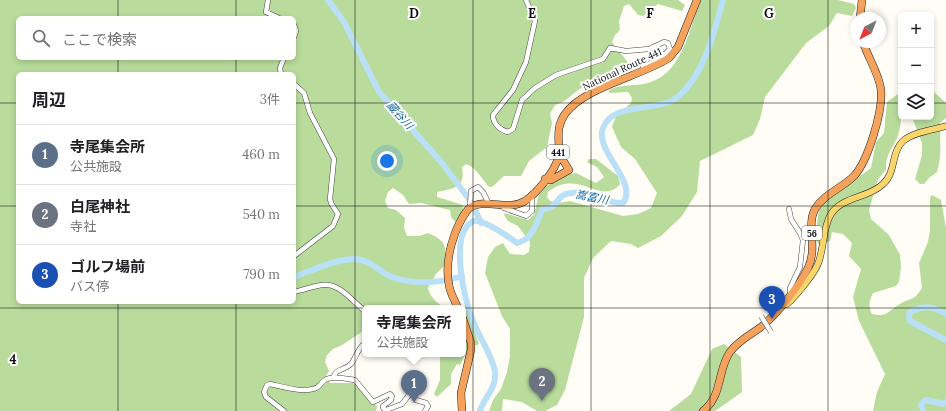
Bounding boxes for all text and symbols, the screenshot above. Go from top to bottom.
text: D [409,5,419,22]
text: E [528,5,536,22]
text: F [646,5,654,22]
text: G [764,5,774,22]
north arrow [850,12,886,48]
map controls [898,12,934,120]
button: + [898,12,934,48]
search box [16,16,296,60]
icon: search [30,27,52,49]
text: ここで検索 [62,30,137,49]
street label: National Route 441 [580,45,664,93]
button: − [898,48,934,84]
button: layers [898,84,934,120]
text: 周辺 [32,89,66,111]
text: 3件 [260,91,280,108]
water label: 蔵谷川 [384,98,417,133]
text: 寺尾集会所 [70,137,145,156]
road number: 441 [547,145,569,159]
text: 1 [42,146,48,163]
text: 460 m [242,146,280,163]
your location [377,151,397,171]
text: 公共施設 [70,158,122,175]
water label: 嵩富川 [574,187,611,207]
text: 白尾神社 [70,197,130,216]
text: 2 [42,206,48,223]
text: 540 m [243,206,280,223]
text: 寺社 [70,218,96,235]
road number: 56 [802,226,822,240]
text: ゴルフ場前 [70,257,145,276]
text: 3 [41,266,49,283]
text: 790 m [243,266,280,283]
text: バス停 [70,278,109,295]
pin: 3 [759,286,785,319]
popup [362,305,466,357]
text: 寺尾集会所 [376,313,452,332]
text: 公共施設 [376,334,429,351]
text: 4 [9,351,17,368]
pin: 2 [529,368,555,401]
pin: 1 [401,370,427,403]

